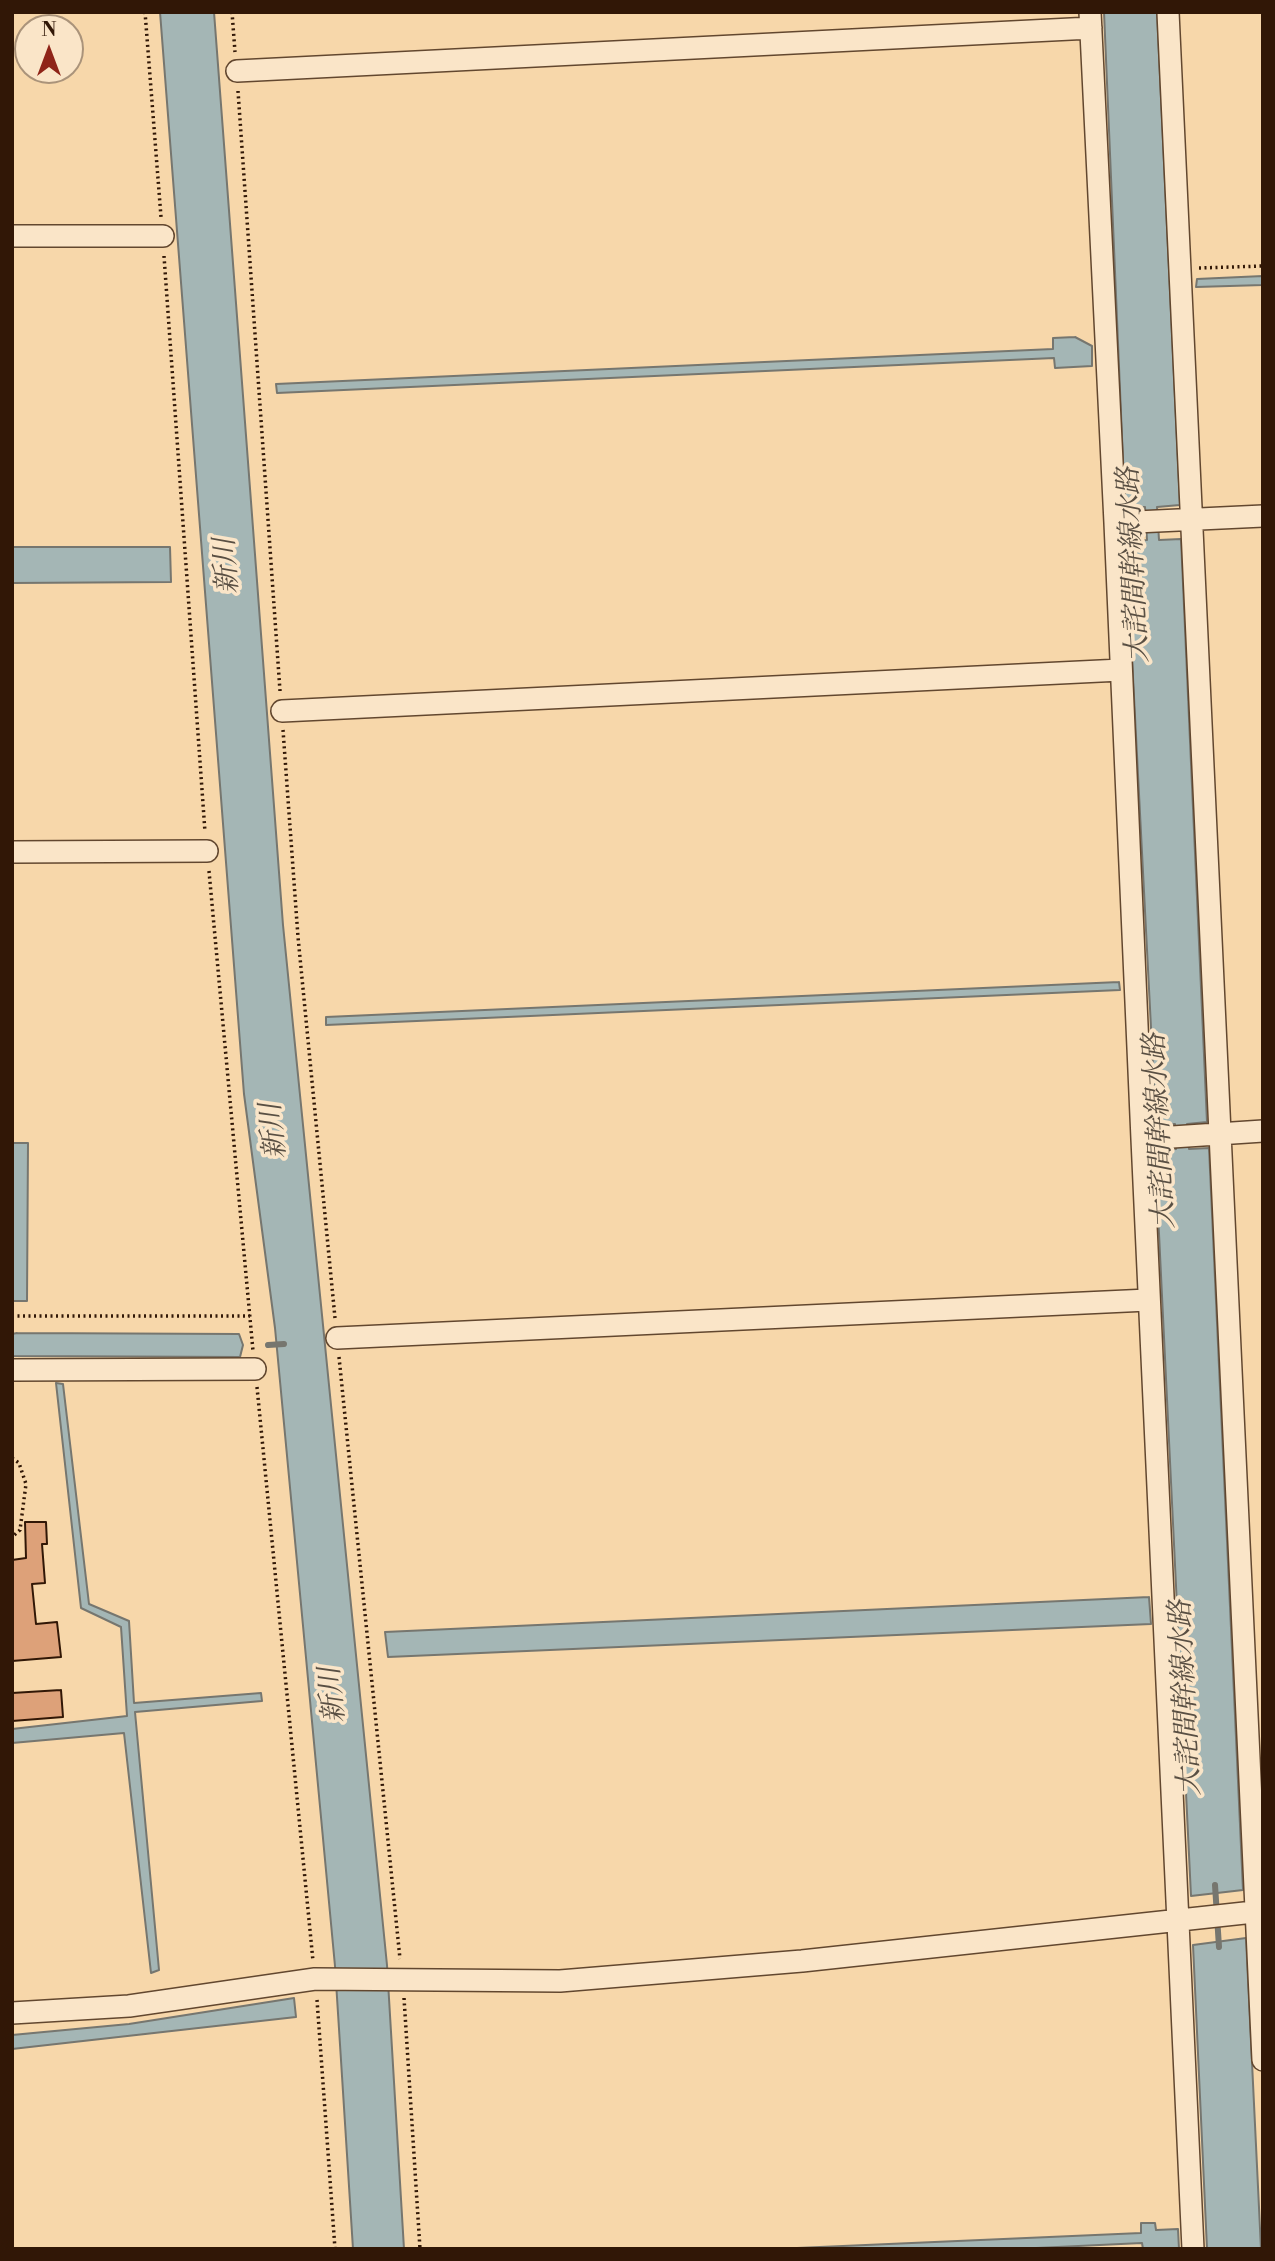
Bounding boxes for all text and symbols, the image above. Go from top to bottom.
north arrow [14,14,84,84]
text: N [41,18,57,42]
water label: 大詫間幹線水路 [1113,466,1157,664]
water label: 新川 [209,537,247,595]
water label: 大詫間幹線水路 [1139,1032,1183,1230]
water label: 新川 [255,1101,295,1161]
water label: 大詫間幹線水路 [1165,1599,1209,1797]
water label: 新川 [314,1665,354,1725]

